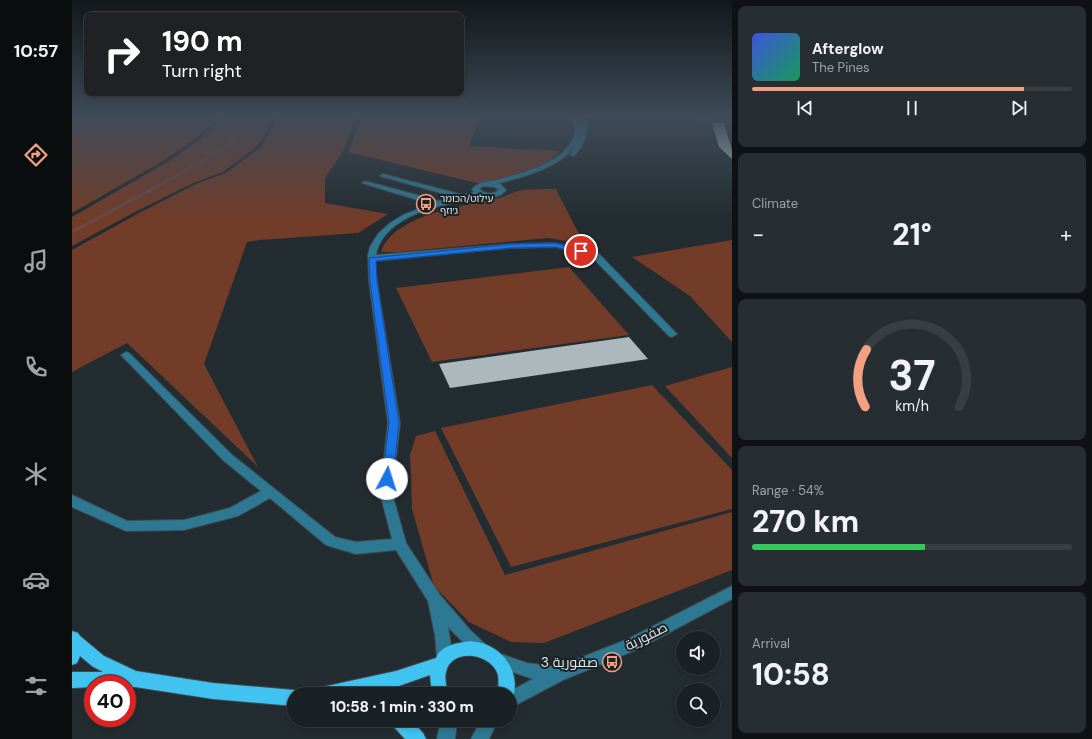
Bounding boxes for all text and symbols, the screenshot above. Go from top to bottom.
text: 190 m [162,23,243,60]
icon: right [96,28,148,80]
text: 10:57 [14,39,58,63]
text: Afterglow [812,39,884,59]
text: Turn right [162,59,242,83]
text: The Pines [812,59,870,76]
icon: previous [794,97,816,119]
icon: pause [901,97,923,119]
icon: next [1008,97,1030,119]
icon: directions [22,141,50,169]
place label: עילוט/הכומר ג׳וזף [440,192,494,217]
bus stop icon: עילוט/הכומר ג׳וזף [415,193,437,215]
text: Climate [752,195,798,212]
text: 21° [892,215,932,254]
text: − [752,220,764,249]
text: + [1060,220,1072,249]
pin [564,234,598,268]
icon: arrive [570,240,592,262]
icon: music [22,247,50,275]
text: 37 [888,349,936,403]
icon: phone [22,353,50,381]
text: km/h [895,397,929,415]
position arrow [366,458,408,500]
icon: climate [22,460,50,488]
text: Range · 54% [752,482,824,499]
text: 270 km [752,502,859,541]
icon: car [22,566,50,594]
street label: صفورية [622,618,670,654]
map controls [676,631,720,727]
button: sound [676,631,720,675]
text: Arrival [752,635,790,652]
bus stop icon: صفورية 3 [601,651,623,673]
place label: صفورية 3 [541,653,598,671]
text: 10:58 [752,655,830,694]
icon: filters [22,672,50,700]
speed limit sign: 40 [84,675,136,727]
button: search [676,683,720,727]
text: 10:58 · 1 min · 330 m [330,697,474,717]

